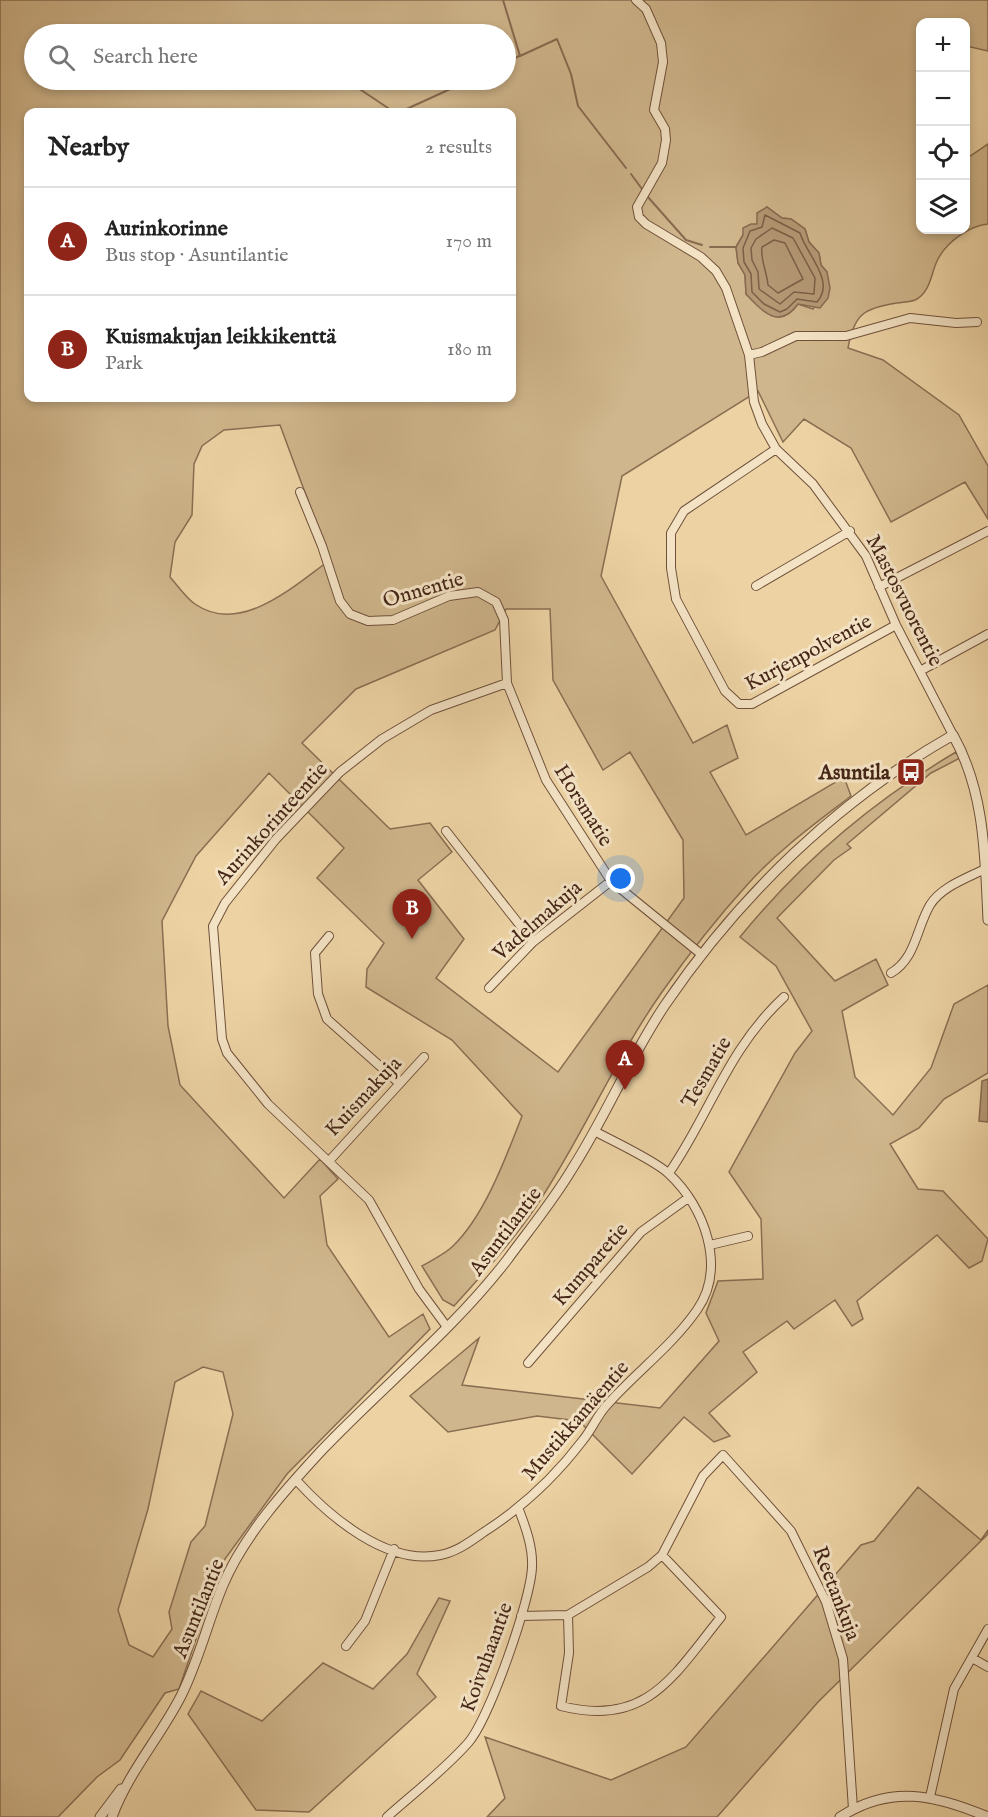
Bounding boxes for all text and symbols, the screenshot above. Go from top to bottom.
map controls [916,18,970,234]
button: + [916,18,970,72]
search box [24,24,516,90]
icon: search [45,41,78,74]
text: Search here [93,43,198,71]
button: − [916,72,970,126]
button: locate [916,126,970,180]
text: Nearby [48,131,129,164]
text: 2 results [425,135,492,160]
button: layers [916,180,970,234]
text: Aurinkorinne [105,215,228,243]
text: A [61,229,74,254]
text: 170 m [446,229,492,254]
text: Bus stop · Asuntilantie [105,243,288,268]
text: Kuismakujan leikkikenttä [105,323,336,351]
text: B [61,337,74,362]
text: 180 m [447,337,492,362]
text: Park [105,351,143,376]
street label: Mastosvuorentie [859,530,949,671]
street label: Onnentie [380,566,467,615]
street label: Kurjenpolventie [741,608,877,698]
bus stop icon: Asuntila [895,756,927,788]
street label: Aurinkorinteentie [209,757,335,892]
street label: Horsmatie [547,760,619,852]
place label: Asuntila [818,760,891,787]
your location [606,864,635,893]
street label: Vadelmakuja [487,874,589,968]
pin: B [392,890,432,939]
street label: Tesmatie [676,1032,739,1113]
pin: A [606,1040,644,1090]
street label: Kuismakuja [320,1050,409,1143]
street label: Asuntilantie [463,1182,549,1283]
street label: Kumparetie [547,1217,635,1312]
street label: Mustikkamäentie [517,1355,636,1487]
street label: Reetankuja [805,1543,866,1645]
street label: Asuntilantie [167,1555,232,1663]
street label: Koivuhaantie [455,1599,520,1716]

